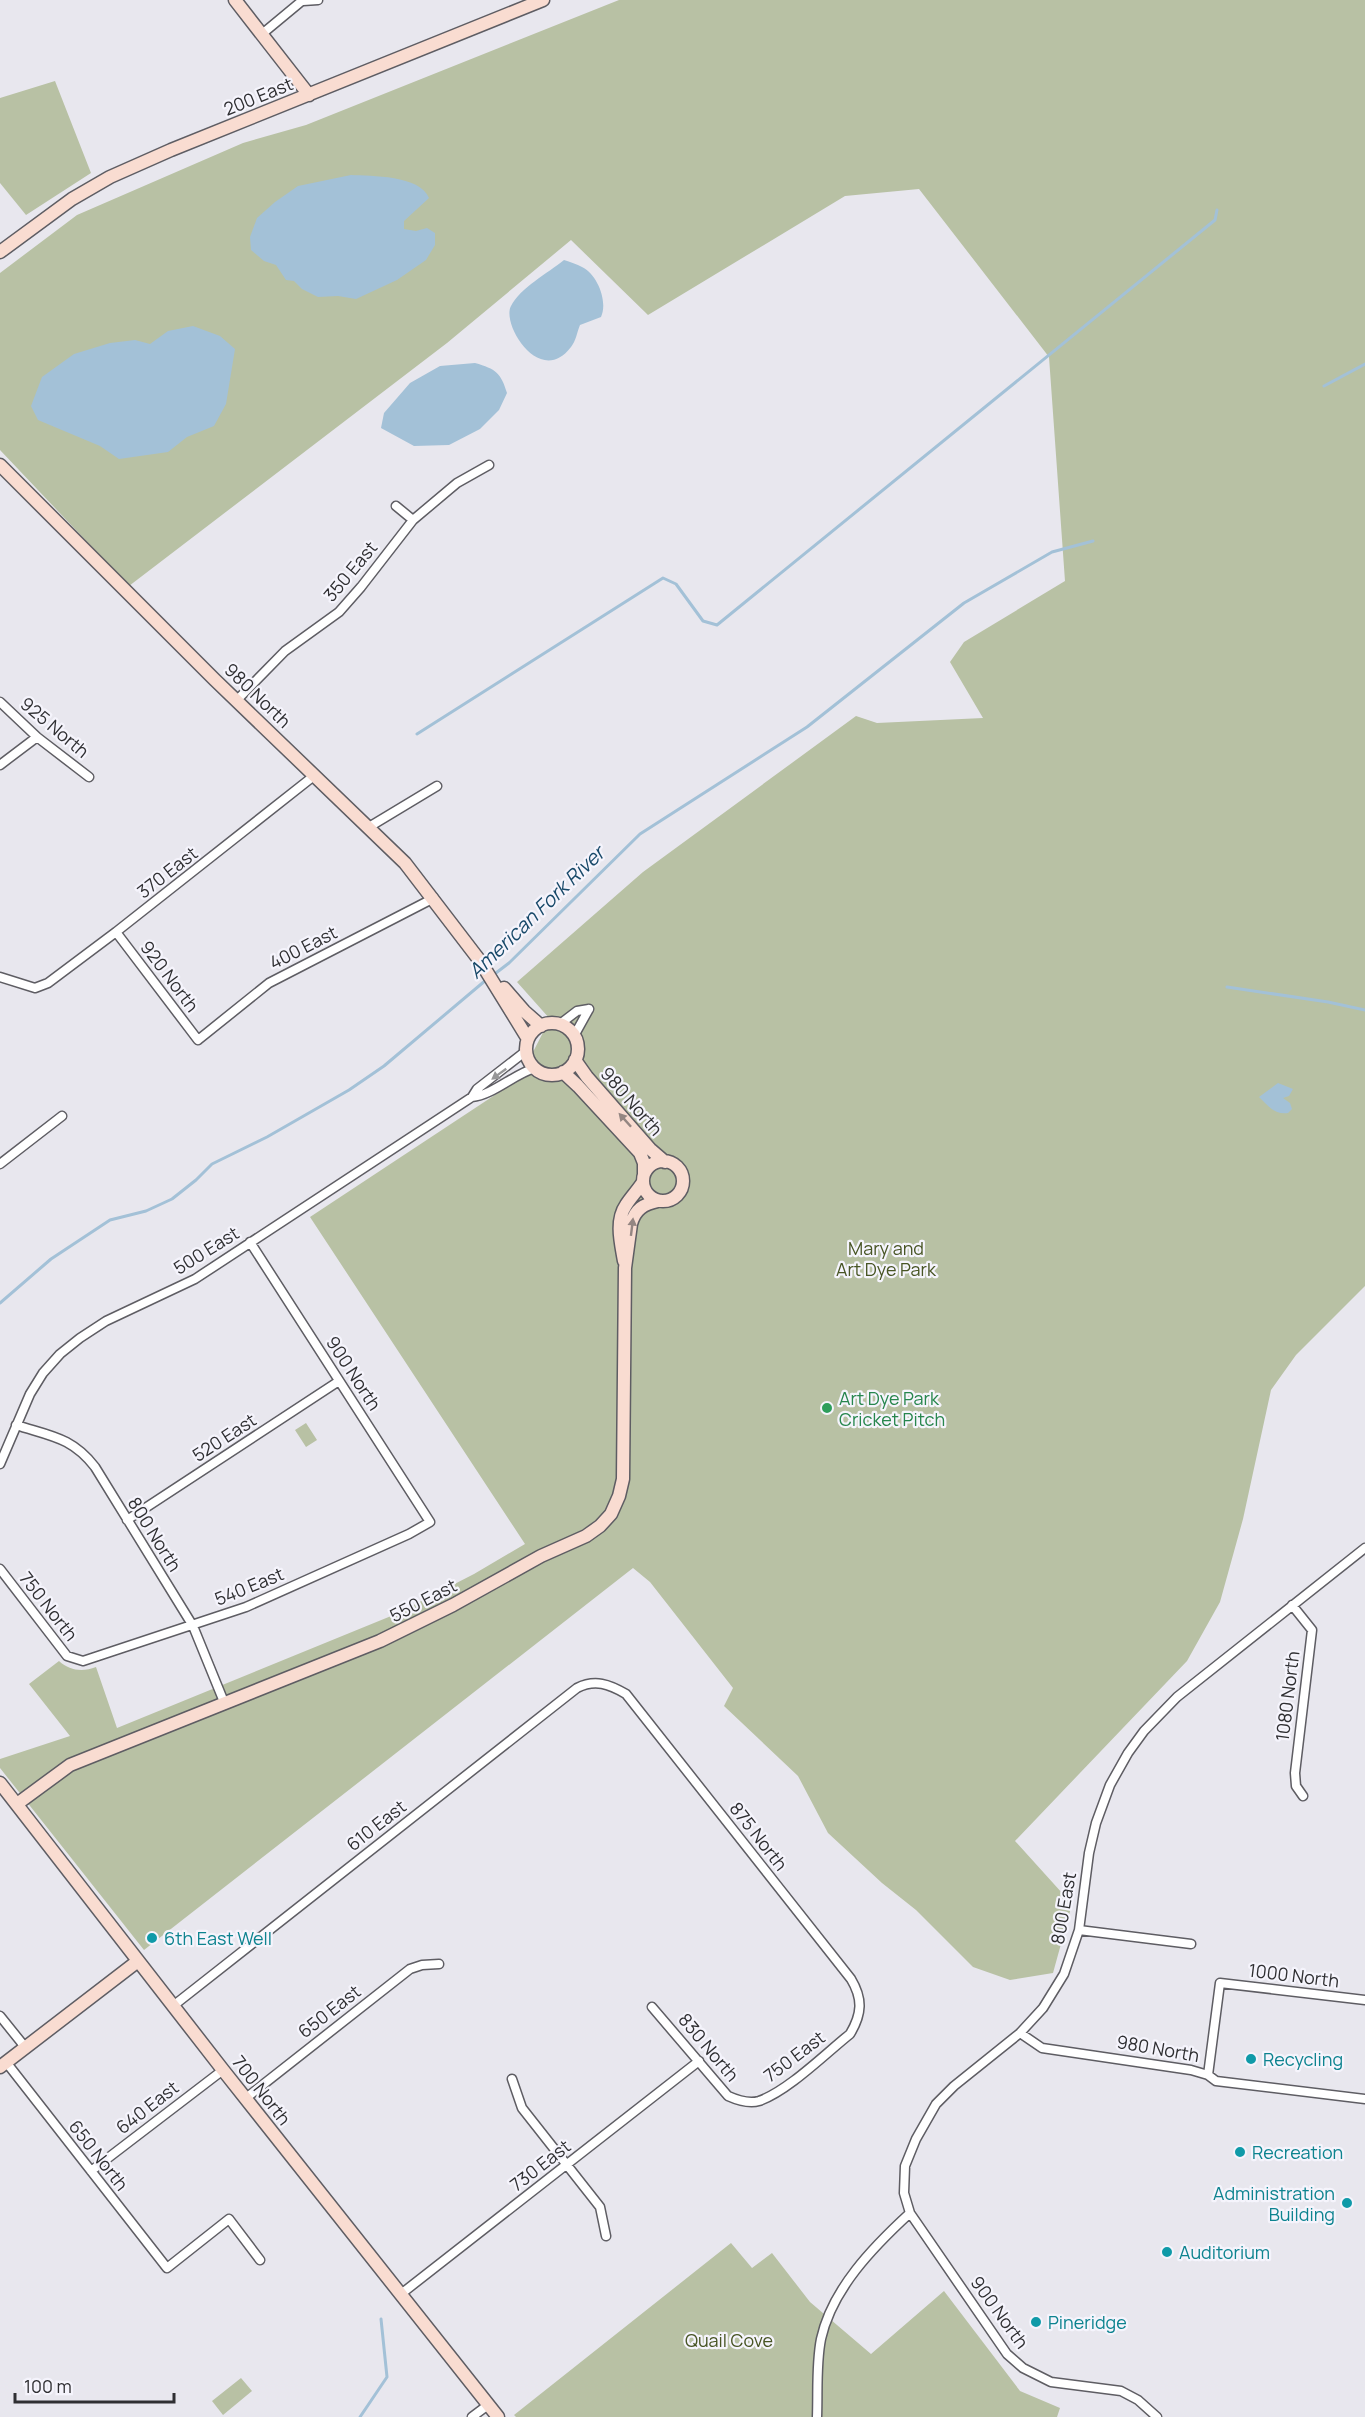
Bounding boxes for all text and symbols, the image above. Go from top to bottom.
street label: 200 East [220,71,296,121]
street label: 350 East [318,536,382,606]
street label: 980 North [220,657,296,733]
street label: 925 North [16,691,94,763]
water label: American Fork River [462,838,612,984]
street label: 370 East [132,841,202,903]
street label: 400 East [265,920,341,974]
street label: 920 North [135,935,205,1017]
street label: 980 North [596,1062,668,1140]
one-way arrow [491,1067,506,1079]
one-way arrow [619,1113,632,1128]
one-way arrow [627,1217,637,1236]
street label: 500 East [169,1221,243,1279]
park label: Mary and Art Dye Park [836,1236,937,1281]
street label: 900 North [321,1331,387,1415]
place label: Art Dye Park Cricket Pitch [839,1386,945,1431]
marker: Art Dye Park Cricket Pitch [820,1401,834,1415]
street label: 520 East [187,1407,261,1467]
street label: 800 North [123,1492,187,1576]
street label: 540 East [211,1561,287,1611]
street label: 750 North [14,1567,84,1645]
street label: 550 East [385,1573,461,1627]
street label: 1080 North [1270,1650,1304,1742]
street label: 610 East [341,1794,411,1856]
street label: 875 North [725,1797,793,1875]
street label: 800 East [1045,1870,1081,1946]
place label: 6th East Well [164,1926,272,1950]
marker: 6th East Well [145,1931,159,1945]
street label: 1000 North [1247,1958,1341,1992]
street label: 650 East [293,1979,365,2043]
street label: 830 North [673,2008,745,2086]
street label: 750 East [758,2025,830,2087]
street label: 980 North [1115,2029,1201,2067]
place label: Recycling [1263,2047,1343,2071]
street label: 700 North [227,2050,297,2130]
marker: Recycling [1244,2052,1258,2066]
street label: 640 East [111,2075,183,2139]
street label: 650 North [64,2115,134,2195]
street label: 730 East [505,2134,575,2196]
place label: Recreation [1252,2140,1343,2164]
marker: Recreation [1233,2145,1247,2159]
place label: Administration Building [1213,2181,1335,2226]
marker: Administration Building [1340,2196,1354,2210]
place label: Auditorium [1179,2240,1270,2264]
marker: Auditorium [1160,2245,1174,2259]
street label: 900 North [966,2271,1034,2353]
place label: Pineridge [1048,2310,1127,2334]
marker: Pineridge [1029,2315,1043,2329]
park label: Quail Cove [685,2328,773,2352]
scale bar [15,2366,174,2404]
text: 100 m [24,2374,72,2398]

